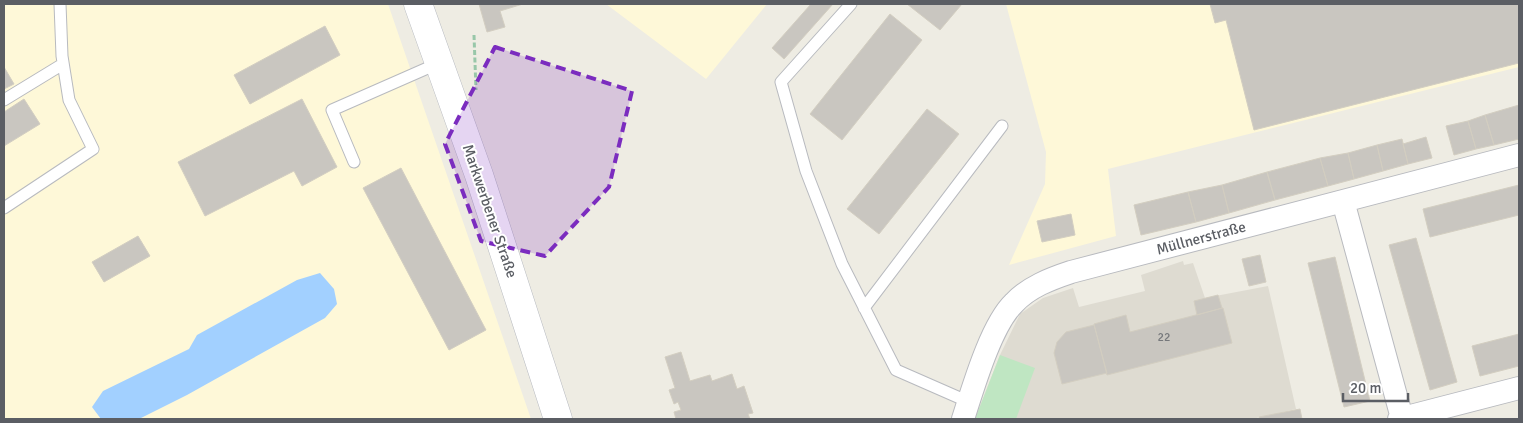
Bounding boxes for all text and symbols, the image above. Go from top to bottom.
street label: Markwerbener Straße [459,142,521,280]
street label: Müllnerstraße [1154,217,1248,259]
house number: 22 [1158,330,1170,345]
scale bar [1343,370,1408,402]
text: 20 m [1350,379,1381,397]

